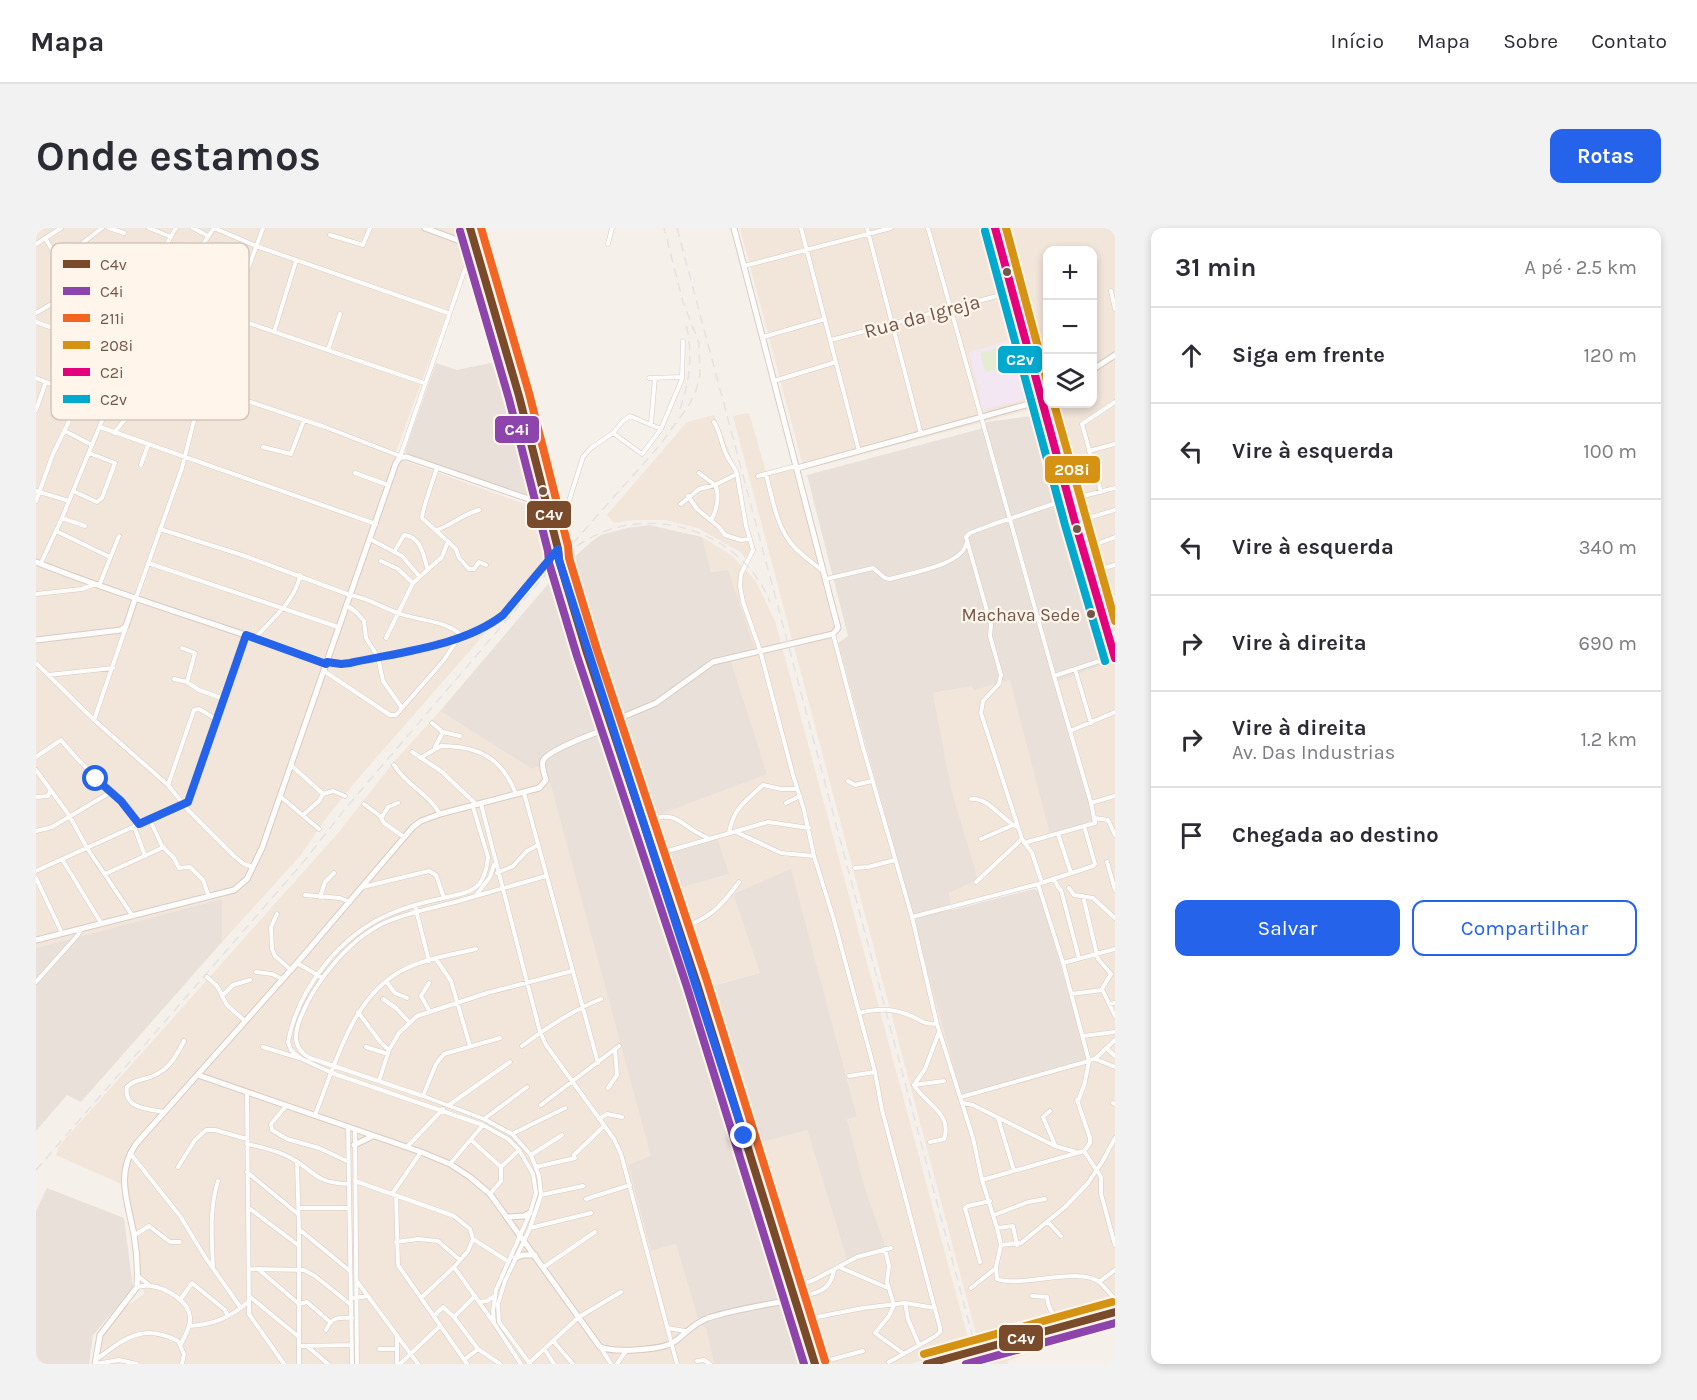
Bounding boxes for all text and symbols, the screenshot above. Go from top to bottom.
text: Mapa [30,25,104,58]
text: Início [1331,29,1384,53]
text: Mapa [1417,29,1470,53]
text: Sobre [1503,29,1558,53]
text: Contato [1591,29,1667,53]
button: Rotas [1550,129,1661,183]
text: Onde estamos [36,131,321,181]
legend [51,243,249,420]
map controls [1043,246,1097,408]
button: + [1043,246,1097,300]
text: 31 min [1175,252,1256,283]
text: C4v [100,255,127,274]
text: A pé · 2.5 km [1525,256,1637,279]
unlabelled marker [1001,266,1013,278]
text: C4i [100,282,124,301]
street label: Rua da Igreja [861,290,983,343]
button: − [1043,300,1097,354]
text: 211i [100,309,125,328]
text: 208i [100,336,133,355]
icon: ahead [1175,339,1208,372]
text: Siga em frente [1232,342,1385,368]
text: 120 m [1583,344,1637,367]
line badge: C2v [997,345,1043,374]
text: C2v [1006,350,1035,369]
button: layers [1043,354,1097,408]
text: C2i [100,363,124,382]
text: C2v [100,390,127,409]
line badge: C4i [494,415,540,444]
text: C4i [505,420,529,439]
icon: left [1175,435,1208,468]
text: Vire à esquerda [1232,438,1394,464]
text: 100 m [1583,440,1637,463]
line badge: 208i [1044,455,1101,484]
text: 208i [1054,460,1090,479]
unlabelled marker [537,485,549,497]
line badge: C4v [526,500,572,529]
text: C4v [535,505,564,524]
unlabelled marker [1071,523,1083,535]
icon: left [1175,531,1208,564]
text: Vire à esquerda [1232,534,1394,560]
text: 340 m [1579,536,1637,559]
place label: Machava Sede [962,604,1080,626]
marker: Machava Sede [1085,608,1097,620]
icon: right [1175,627,1208,660]
text: Vire à direita [1232,630,1367,656]
text: 690 m [1579,632,1637,655]
text: Vire à direita [1232,715,1367,741]
icon: right [1175,723,1208,756]
text: 1.2 km [1581,728,1637,751]
text: Av. Das Industrias [1232,741,1395,764]
route start [82,765,108,791]
icon: arrive [1175,819,1208,852]
text: Chegada ao destino [1232,822,1439,848]
button: Salvar [1175,900,1400,956]
button: Compartilhar [1412,900,1637,956]
route end [730,1122,756,1148]
line badge: C4v [998,1324,1044,1352]
text: C4v [1007,1329,1036,1348]

